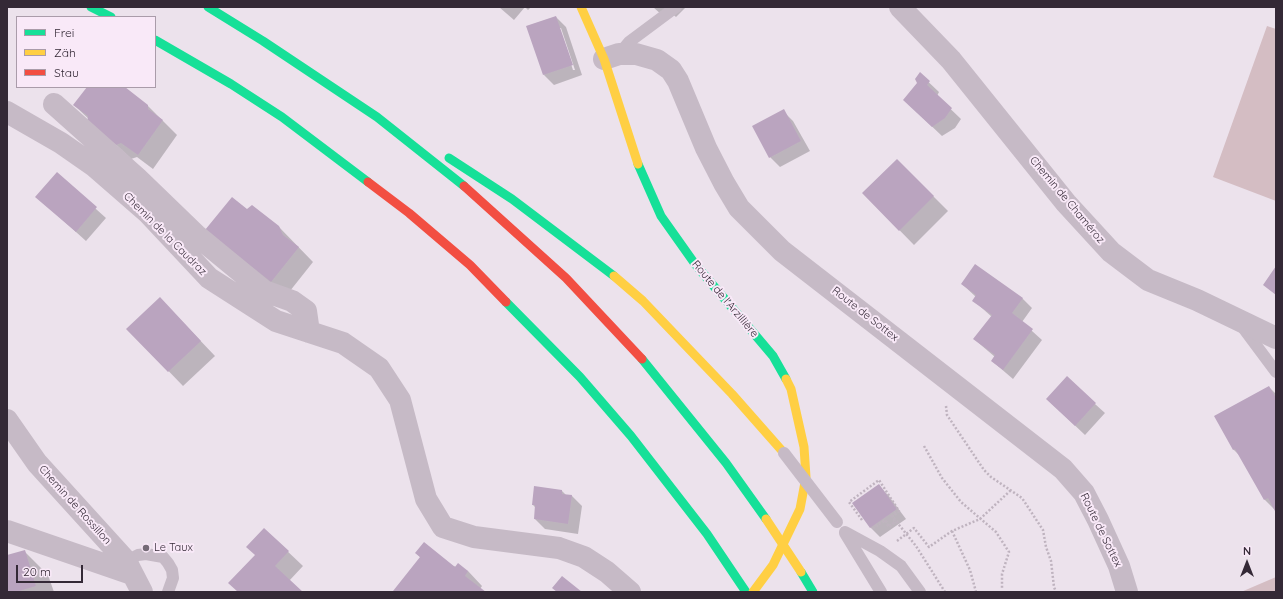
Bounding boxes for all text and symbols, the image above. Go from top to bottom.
legend [16,16,156,88]
text: Frei [54,25,74,40]
text: Zäh [54,45,76,60]
text: Stau [54,65,79,80]
street label: Chemin de Chaméroz [1027,154,1107,246]
street label: Chemin de la Caudraz [121,190,209,278]
street label: Route de l'Arzillière [689,258,761,340]
street label: Route de Sottex [829,284,901,344]
street label: Chemin de Rossillon [36,463,114,547]
street label: Route de Sottex [1077,491,1125,569]
place label: Le Taux [154,541,193,555]
marker: Le Taux [141,543,151,553]
north arrow [1227,543,1267,583]
text: N [1243,544,1251,558]
scale bar [18,557,85,583]
text: 20 m [23,564,51,579]

